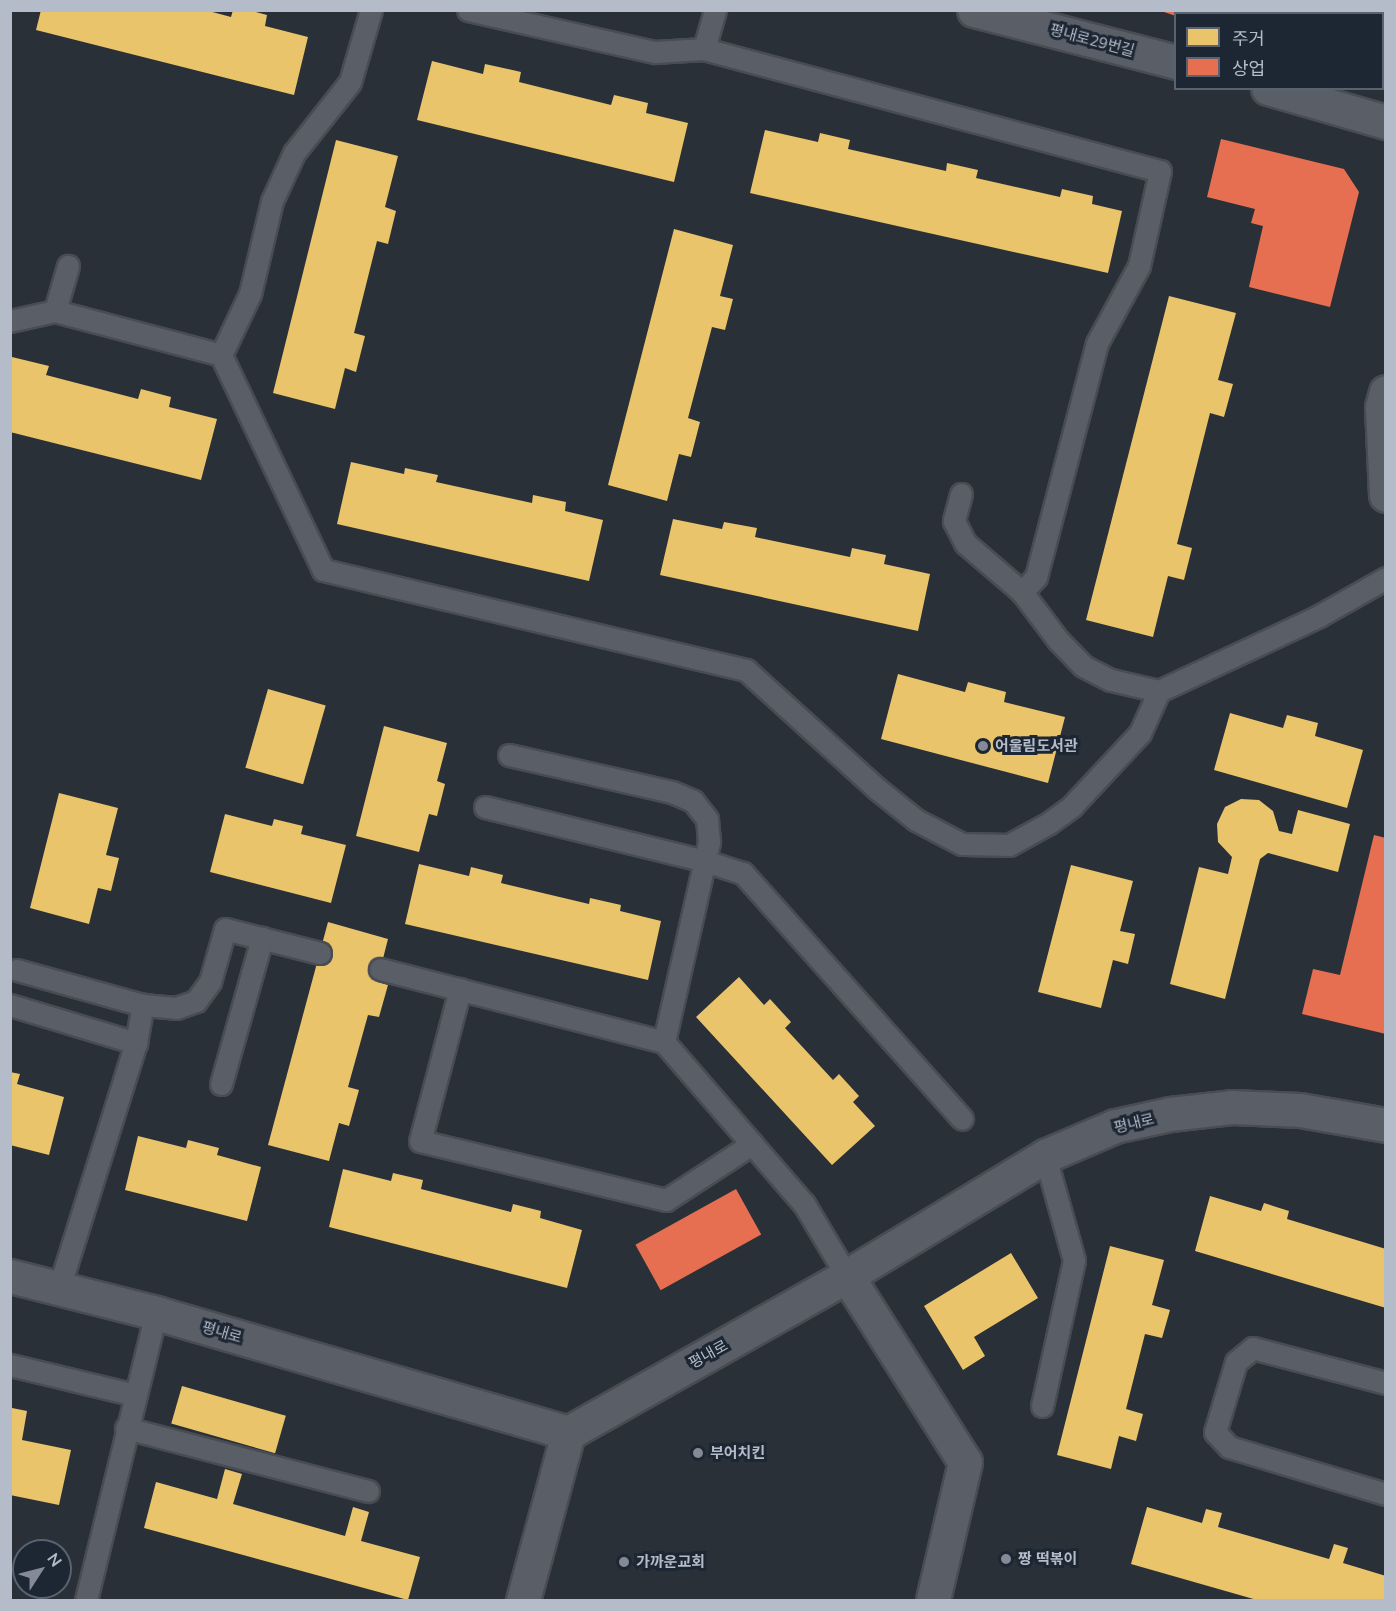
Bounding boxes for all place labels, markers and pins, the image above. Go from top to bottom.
place label: 어울림도서관 [995,737,1078,755]
marker: 어울림도서관 [976,739,990,753]
place label: 부어치킨 [710,1444,765,1462]
marker: 부어치킨 [691,1446,705,1460]
place label: 짱 떡볶이 [1018,1550,1077,1568]
marker: 짱 떡볶이 [999,1552,1013,1566]
place label: 가까운교회 [636,1553,705,1571]
marker: 가까운교회 [617,1555,631,1569]

